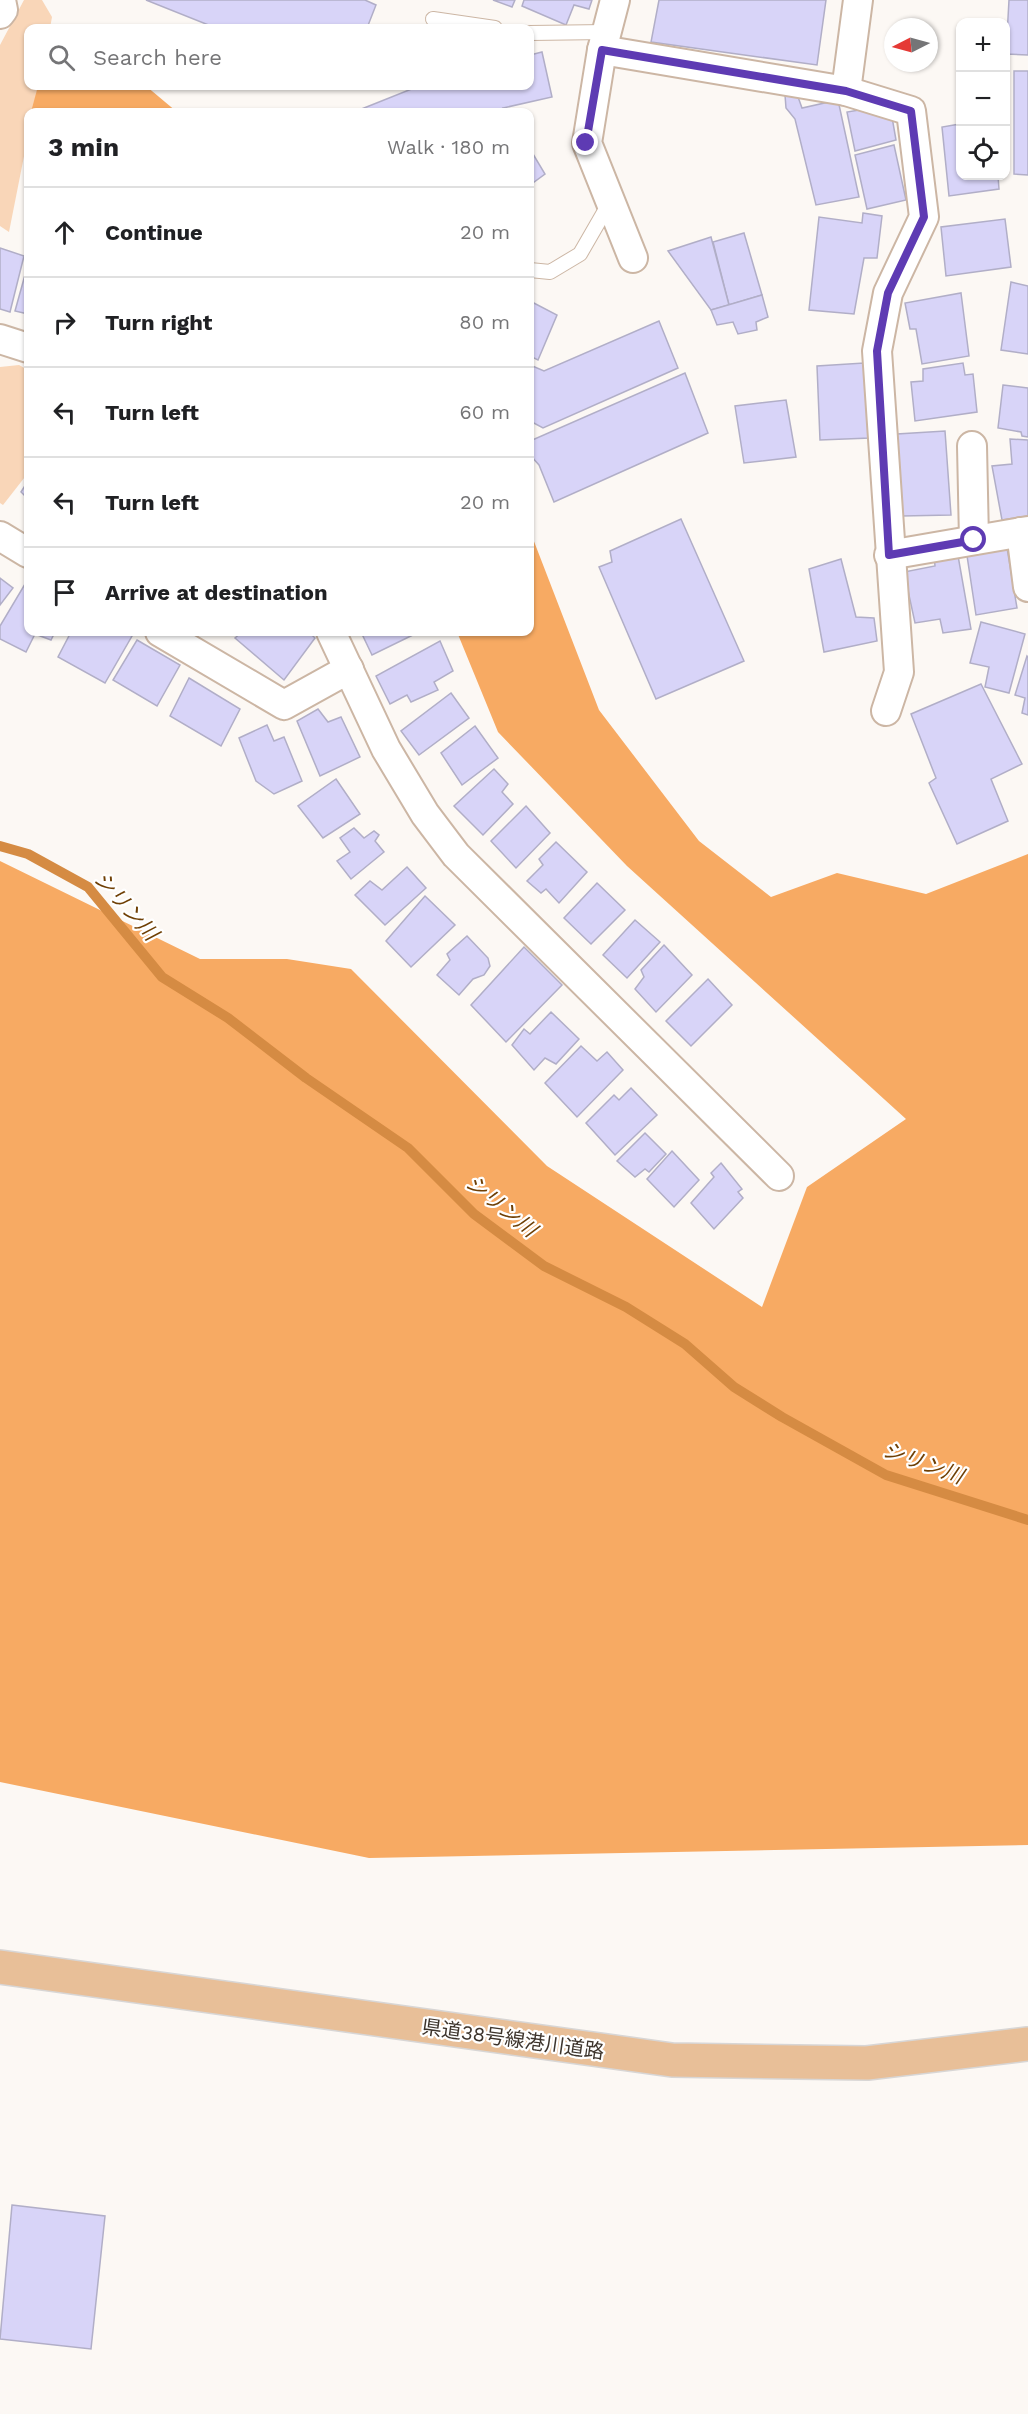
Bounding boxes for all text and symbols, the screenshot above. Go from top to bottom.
north arrow [884,18,938,72]
map controls [956,18,1010,180]
button: + [956,18,1010,72]
search box [24,24,534,90]
icon: search [45,41,78,74]
text: Search here [93,45,222,70]
button: − [956,72,1010,126]
button: locate [956,126,1010,180]
route end [572,129,598,155]
text: 3 min [48,132,119,162]
text: Walk · 180 m [387,135,510,159]
icon: ahead [48,216,81,249]
text: Continue [105,220,203,245]
text: 20 m [460,220,510,244]
icon: right [48,306,81,339]
text: Turn right [105,310,212,335]
text: 80 m [459,310,510,334]
icon: left [48,396,81,429]
text: Turn left [105,400,199,425]
text: 60 m [460,400,510,424]
icon: left [48,486,81,519]
text: Turn left [105,490,199,515]
text: 20 m [460,490,510,514]
route start [960,526,986,552]
icon: arrive [48,576,81,609]
text: Arrive at destination [105,580,328,605]
water label: シリン川 [89,866,165,947]
water label: シリン川 [461,1169,543,1243]
water label: シリン川 [879,1436,969,1489]
street label: 県道38号線港川道路 [420,2014,606,2064]

